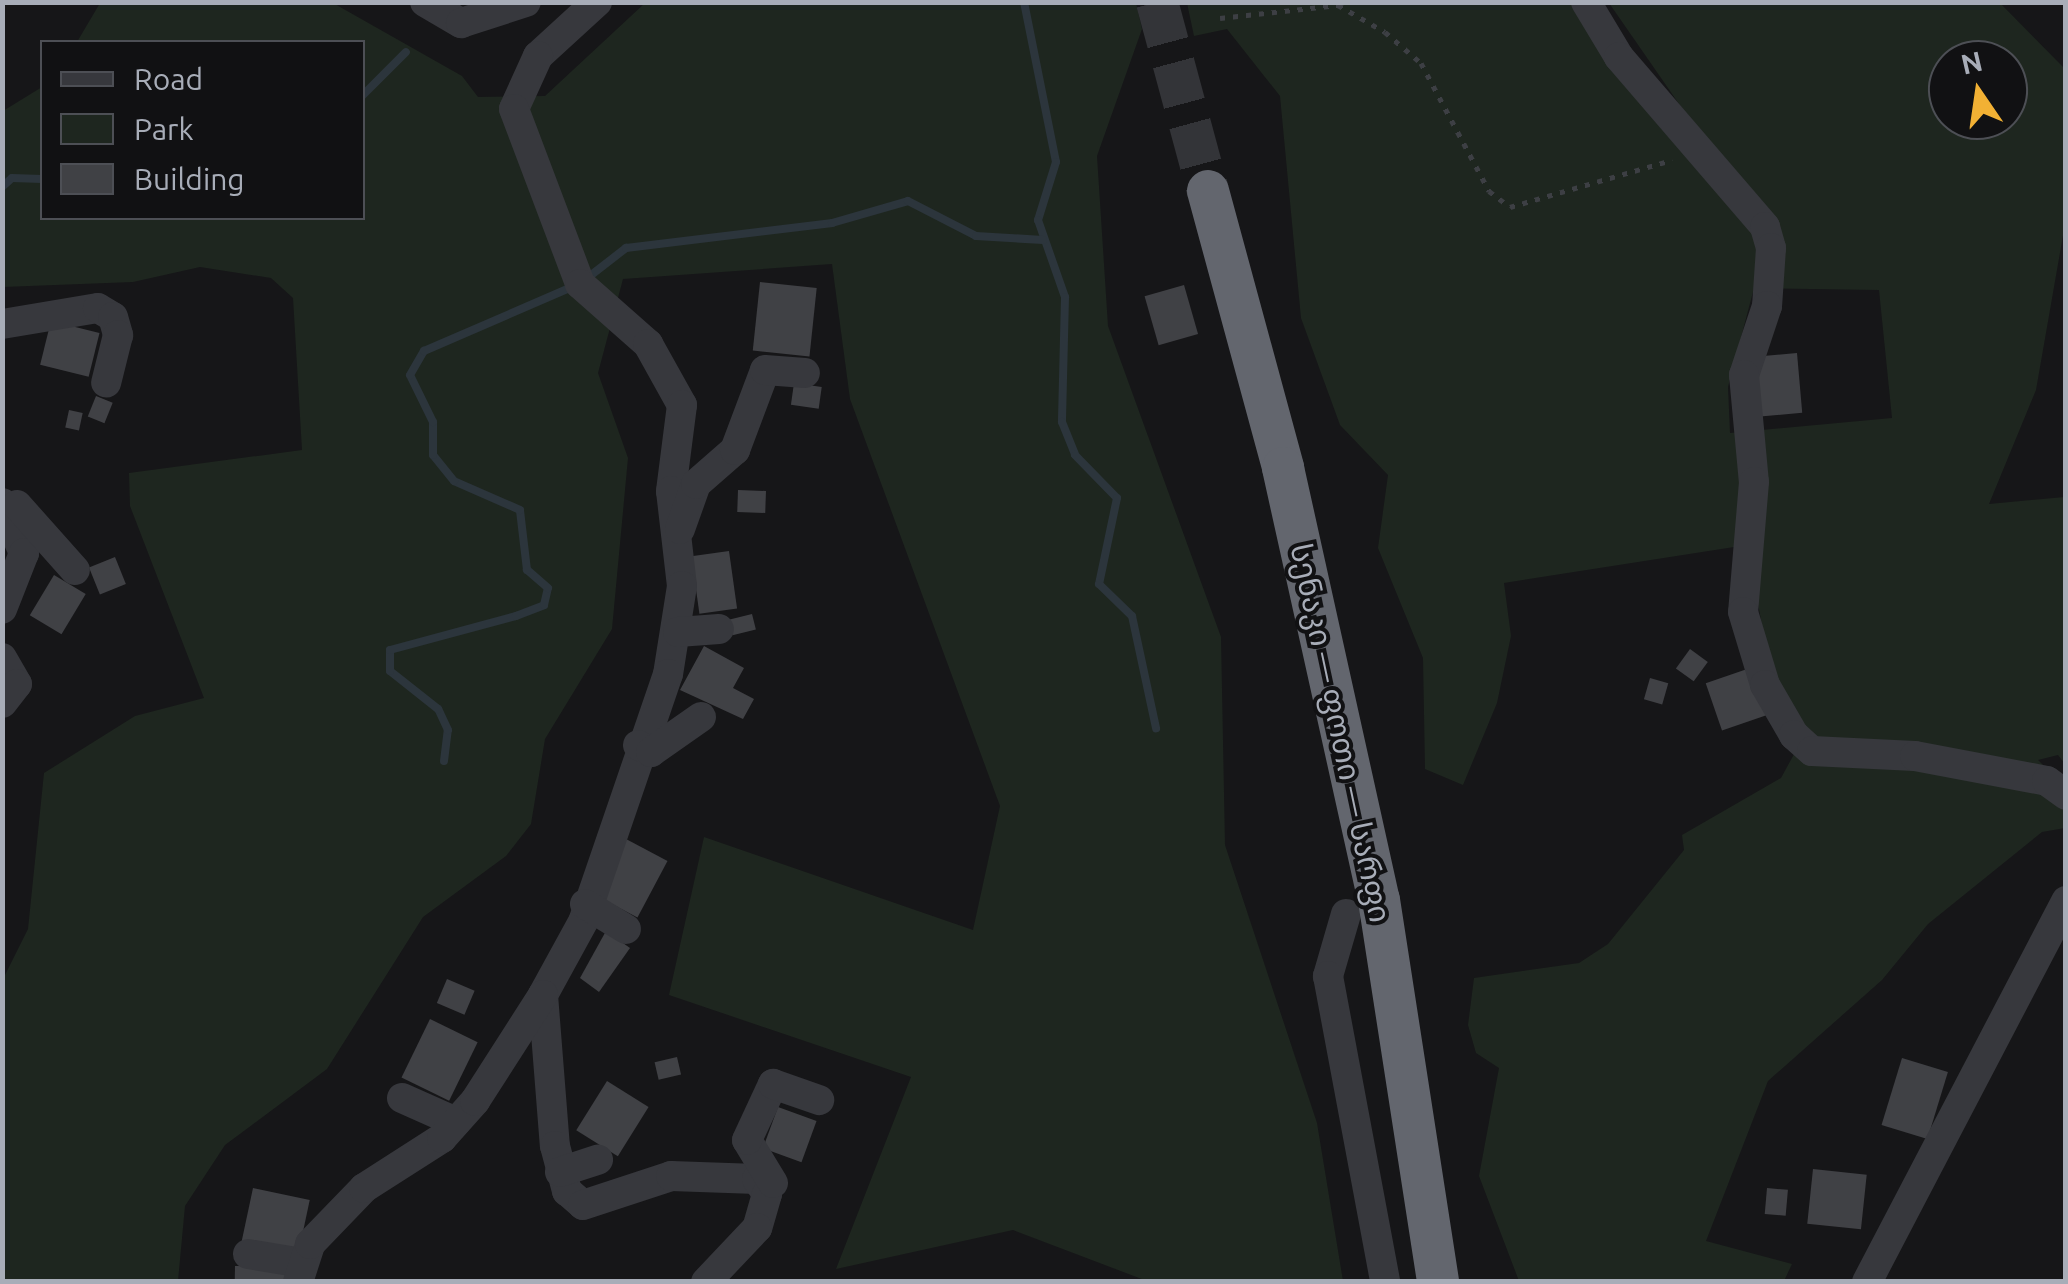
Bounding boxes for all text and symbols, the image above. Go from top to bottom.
legend [40,40,365,220]
north arrow [1928,40,2028,140]
text: N [1958,45,1985,80]
text: Road [134,62,203,96]
text: Park [134,112,194,146]
text: Building [134,162,245,196]
street label: სენაკი — ფოთი — სარფი [1283,540,1399,926]

